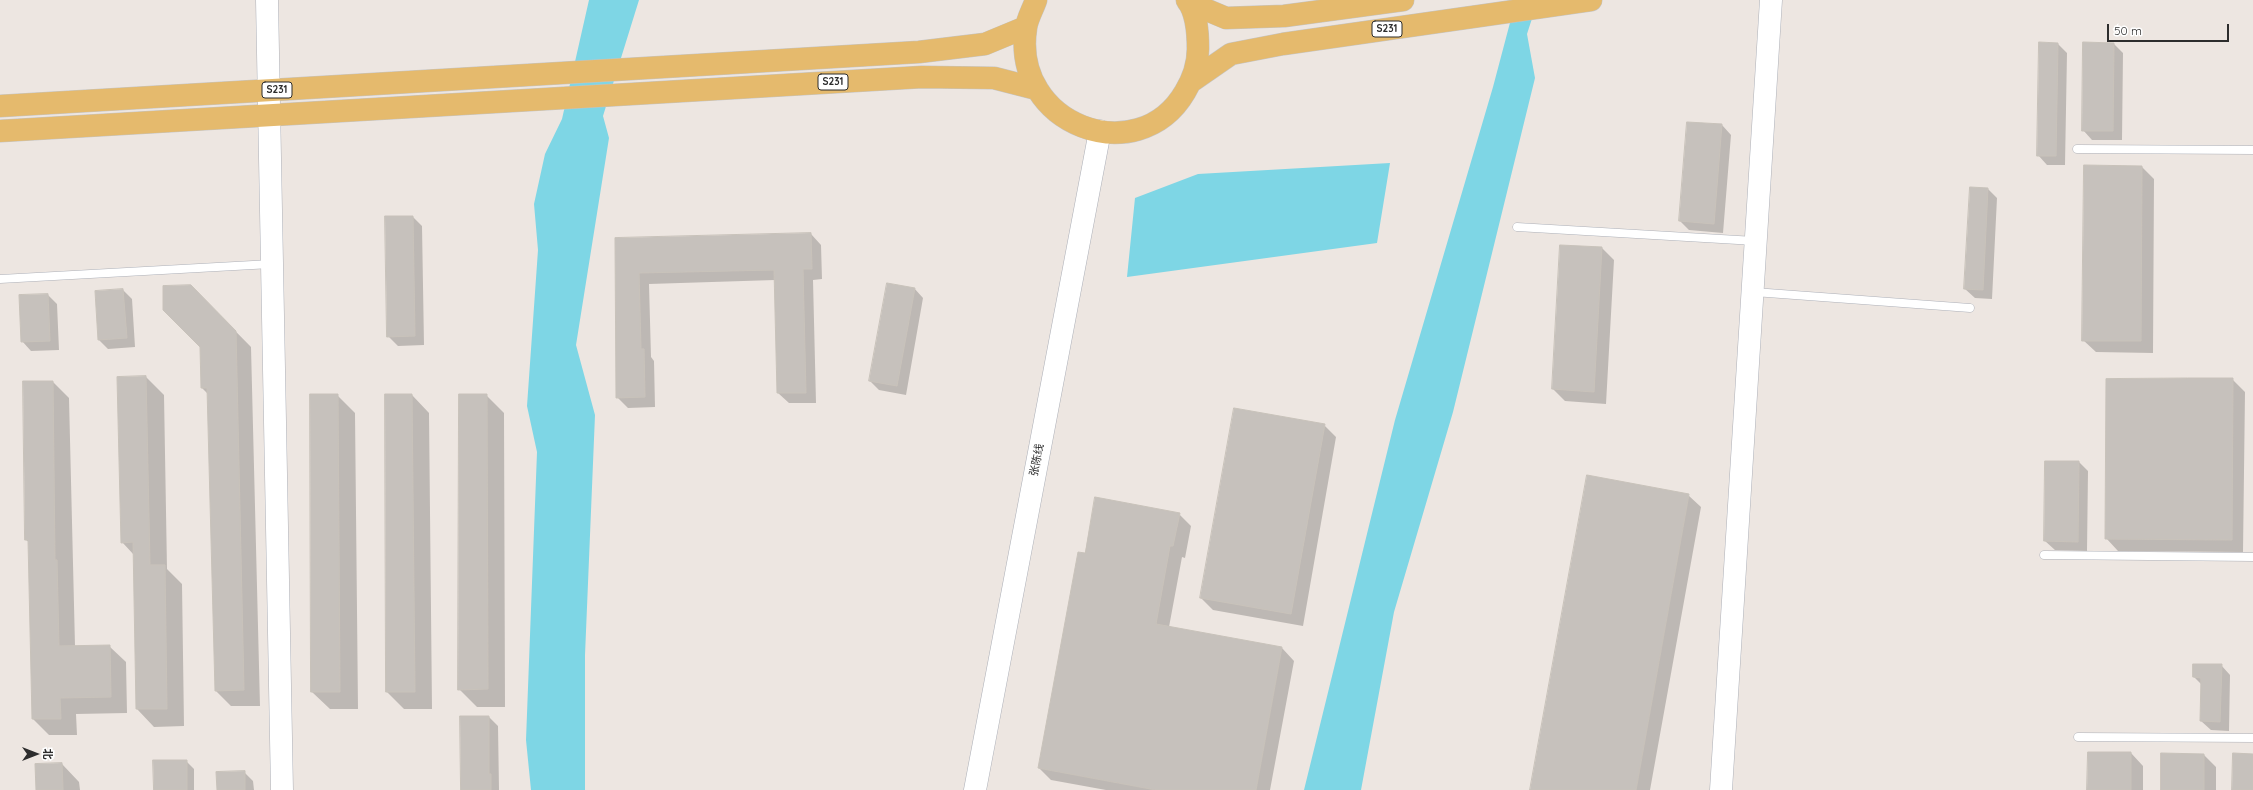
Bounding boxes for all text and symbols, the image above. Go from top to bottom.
scale bar [2109,16,2231,42]
road number: S231 [1372,21,1402,37]
text: 50 m [2114,23,2142,38]
road number: S231 [818,74,848,90]
road number: S231 [262,82,292,98]
street label: 张陈线 [1027,443,1047,477]
north arrow [16,734,56,774]
text: 北 [41,749,55,760]

